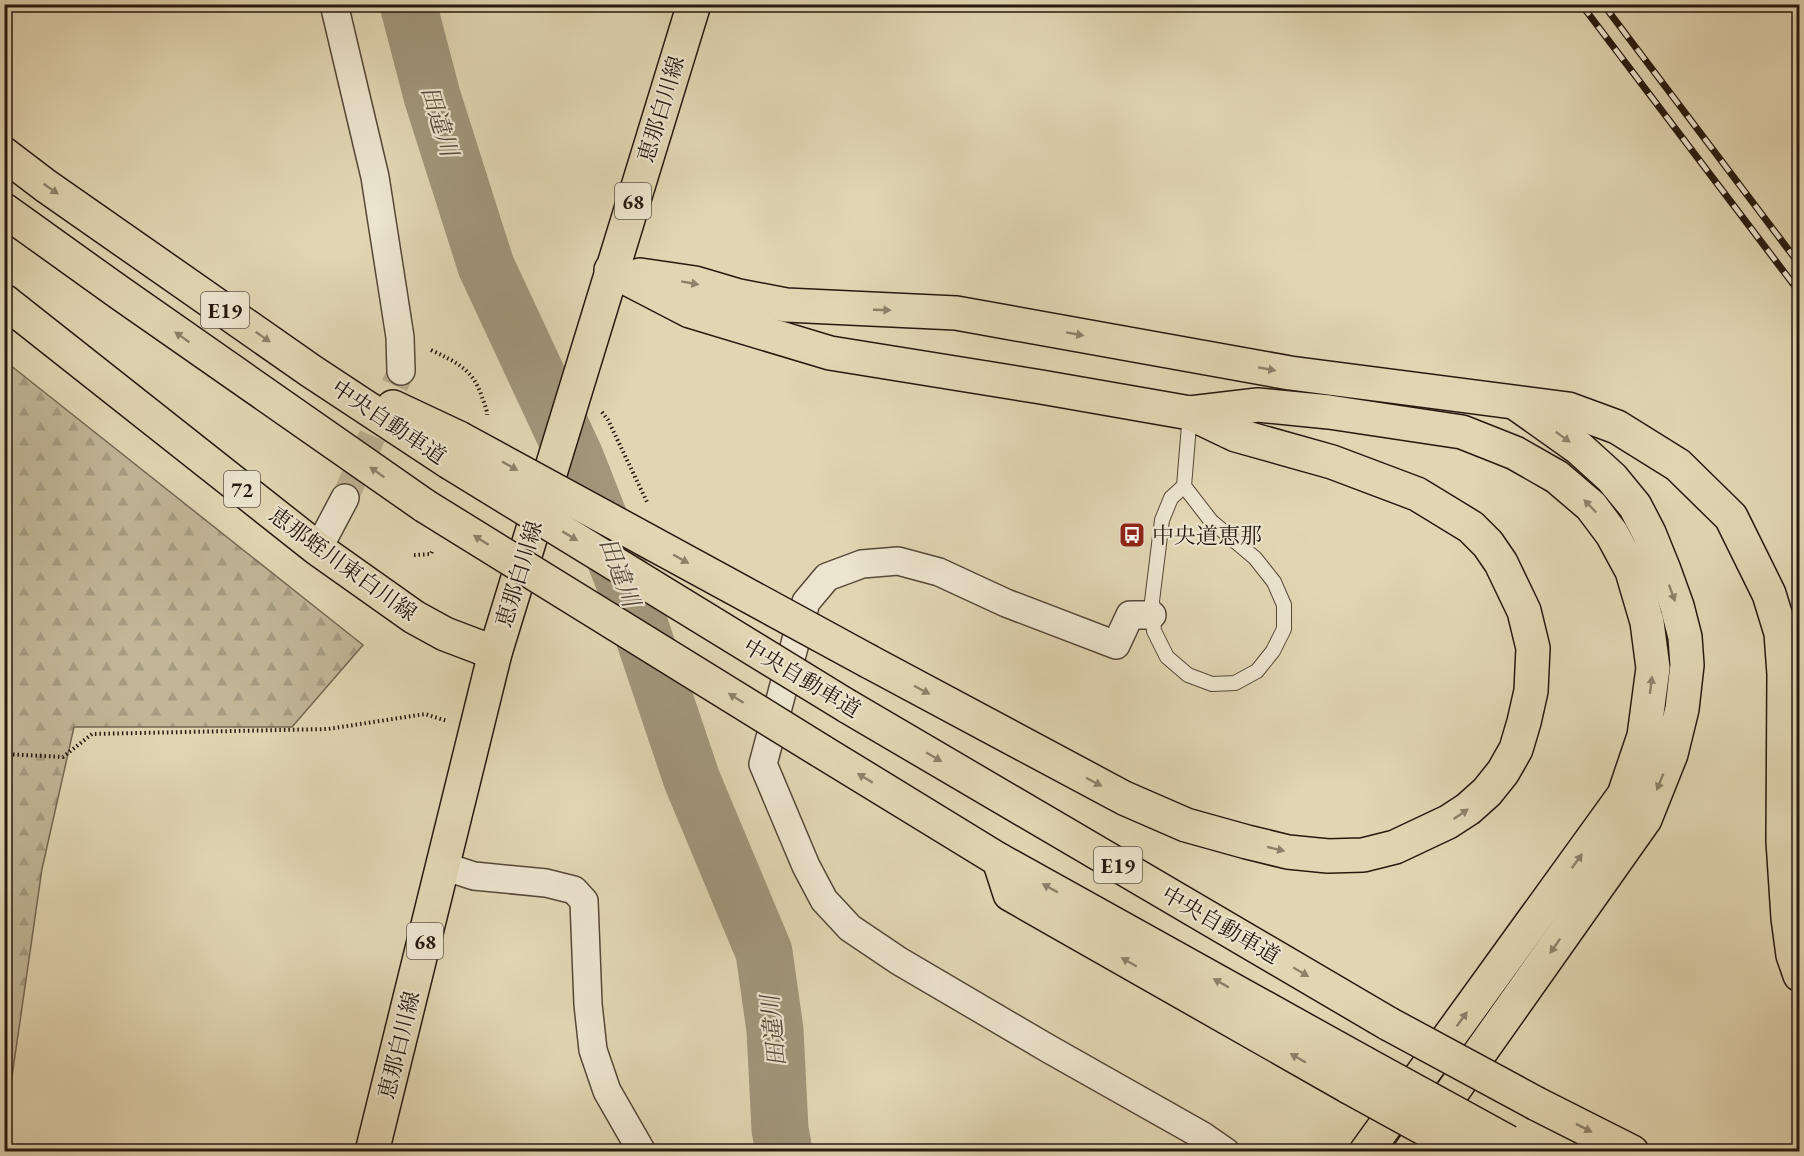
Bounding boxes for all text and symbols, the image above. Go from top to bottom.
street label: 恵那白川線 [631,52,691,166]
water label: 田違川 [415,82,466,163]
one-way arrow [43,183,59,195]
road number: 68 [615,183,651,219]
one-way arrow [680,278,699,287]
road number: E19 [201,292,249,328]
one-way arrow [872,305,891,314]
one-way arrow [1066,330,1085,339]
one-way arrow [175,331,191,343]
one-way arrow [254,331,270,343]
one-way arrow [1257,365,1276,374]
street label: 中央自動車道 [326,373,452,471]
one-way arrow [1554,431,1570,443]
one-way arrow [502,461,519,471]
one-way arrow [369,466,385,478]
road number: 72 [224,471,260,507]
one-way arrow [1583,498,1597,513]
street label: 恵那蛭川東白川線 [263,501,423,627]
street label: 恵那白川線 [489,517,549,631]
bus stop icon: 中央道恵那 [1117,520,1147,550]
place label: 中央道恵那 [1152,521,1262,550]
one-way arrow [562,531,578,542]
water label: 田違川 [593,533,648,614]
one-way arrow [473,535,489,546]
one-way arrow [673,554,690,564]
one-way arrow [1667,584,1677,602]
street label: 中央自動車道 [738,632,866,724]
one-way arrow [1646,676,1655,695]
one-way arrow [913,685,930,695]
one-way arrow [728,693,744,704]
one-way arrow [926,751,942,762]
one-way arrow [857,772,873,783]
one-way arrow [1655,773,1664,791]
one-way arrow [1085,777,1102,787]
one-way arrow [1453,809,1469,820]
one-way arrow [1266,845,1285,855]
road number: E19 [1094,847,1142,883]
one-way arrow [1570,854,1582,869]
street label: 中央自動車道 [1157,879,1285,971]
one-way arrow [1042,883,1059,893]
road number: 68 [407,923,443,959]
one-way arrow [1549,937,1561,953]
one-way arrow [1121,956,1137,967]
one-way arrow [1293,967,1309,978]
one-way arrow [1212,978,1229,988]
street label: 恵那白川線 [372,988,426,1102]
water label: 田違川 [754,991,792,1068]
one-way arrow [1456,1012,1468,1028]
one-way arrow [1289,1053,1306,1063]
one-way arrow [1576,1123,1593,1132]

